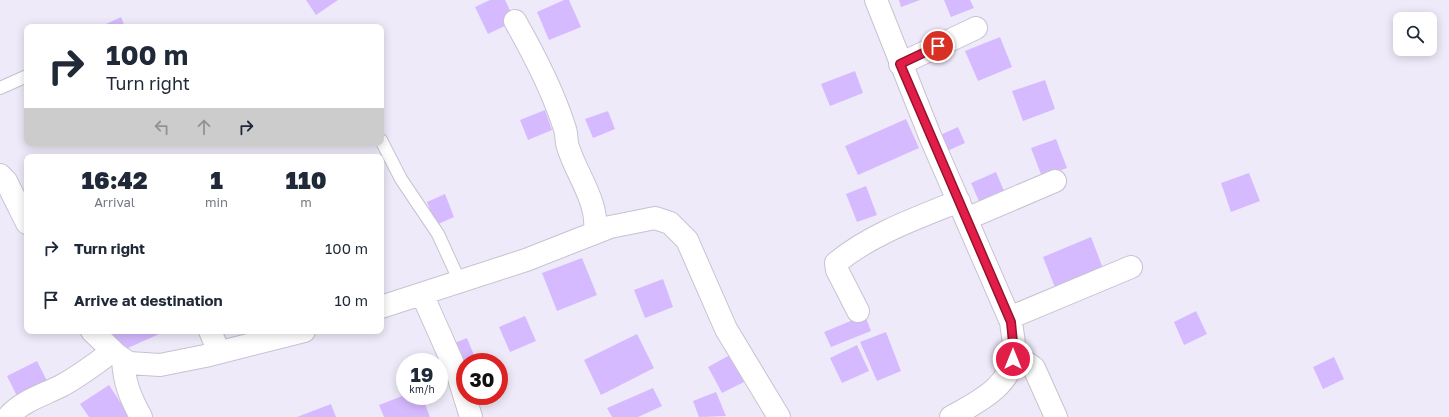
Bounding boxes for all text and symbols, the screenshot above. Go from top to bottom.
map controls [1393,12,1437,56]
button: search [1393,12,1437,56]
pin [921,29,955,63]
icon: arrive [927,35,949,57]
text: 100 m [106,38,188,71]
icon: right [40,40,92,92]
text: Turn right [106,72,190,94]
icon: left [151,116,173,138]
icon: ahead [193,116,215,138]
icon: right [235,116,257,138]
text: 16:42 [81,165,148,194]
text: 1 [210,165,223,194]
text: 110 [285,165,327,194]
text: Arrival [94,194,135,210]
text: min [205,194,228,210]
text: m [300,194,312,210]
icon: right [40,237,62,259]
text: Turn right [74,239,145,257]
text: 100 m [325,239,368,257]
icon: arrive [40,289,62,311]
text: Arrive at destination [74,291,223,309]
text: 10 m [334,291,368,309]
position arrow [992,338,1034,380]
speed limit sign: 30 [456,353,508,405]
text: 19 [410,362,433,386]
text: km/h [409,383,435,395]

